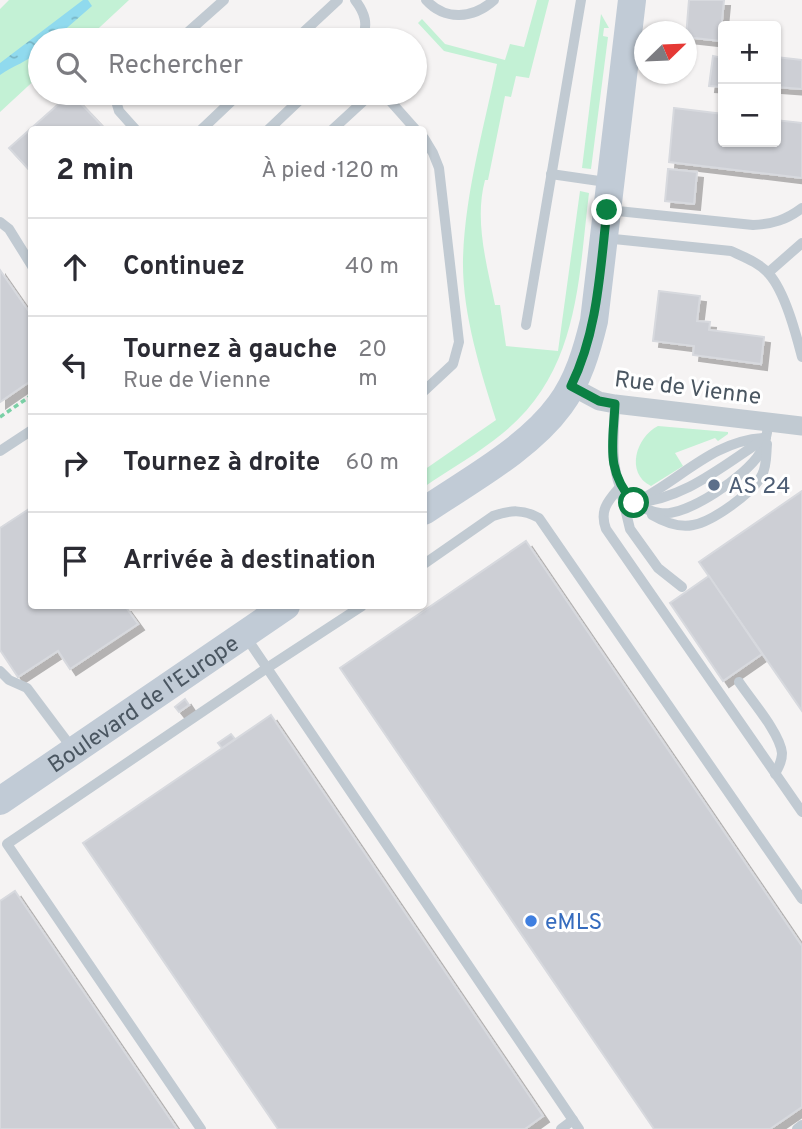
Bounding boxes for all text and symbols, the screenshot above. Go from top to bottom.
north arrow [634,21,697,84]
map controls [718,21,781,147]
button: + [718,21,781,84]
search box [28,28,427,105]
icon: search [52,48,90,86]
text: Rechercher [108,50,243,83]
button: − [718,84,781,147]
text: 2 min [56,153,134,190]
text: À pied · 120 m [261,157,399,186]
route end [591,194,622,225]
icon: ahead [56,248,94,286]
text: Continuez [123,251,245,284]
text: 40 m [345,253,399,282]
text: Tournez à gauche [123,334,337,367]
text: 20 m [358,336,387,394]
icon: left [56,346,94,384]
street label: Rue de Vienne [613,366,763,413]
text: Rue de Vienne [123,367,271,396]
icon: right [56,444,94,482]
text: Tournez à droite [123,447,320,480]
text: 60 m [346,449,399,478]
place label: AS 24 [728,473,790,502]
marker: AS 24 [706,477,722,493]
route start [618,487,649,518]
icon: arrive [56,542,94,580]
text: Arrivée à destination [123,545,376,578]
street label: Boulevard de l'Europe [43,630,245,781]
place label: eMLS [545,909,602,938]
marker: eMLS [523,913,539,929]

